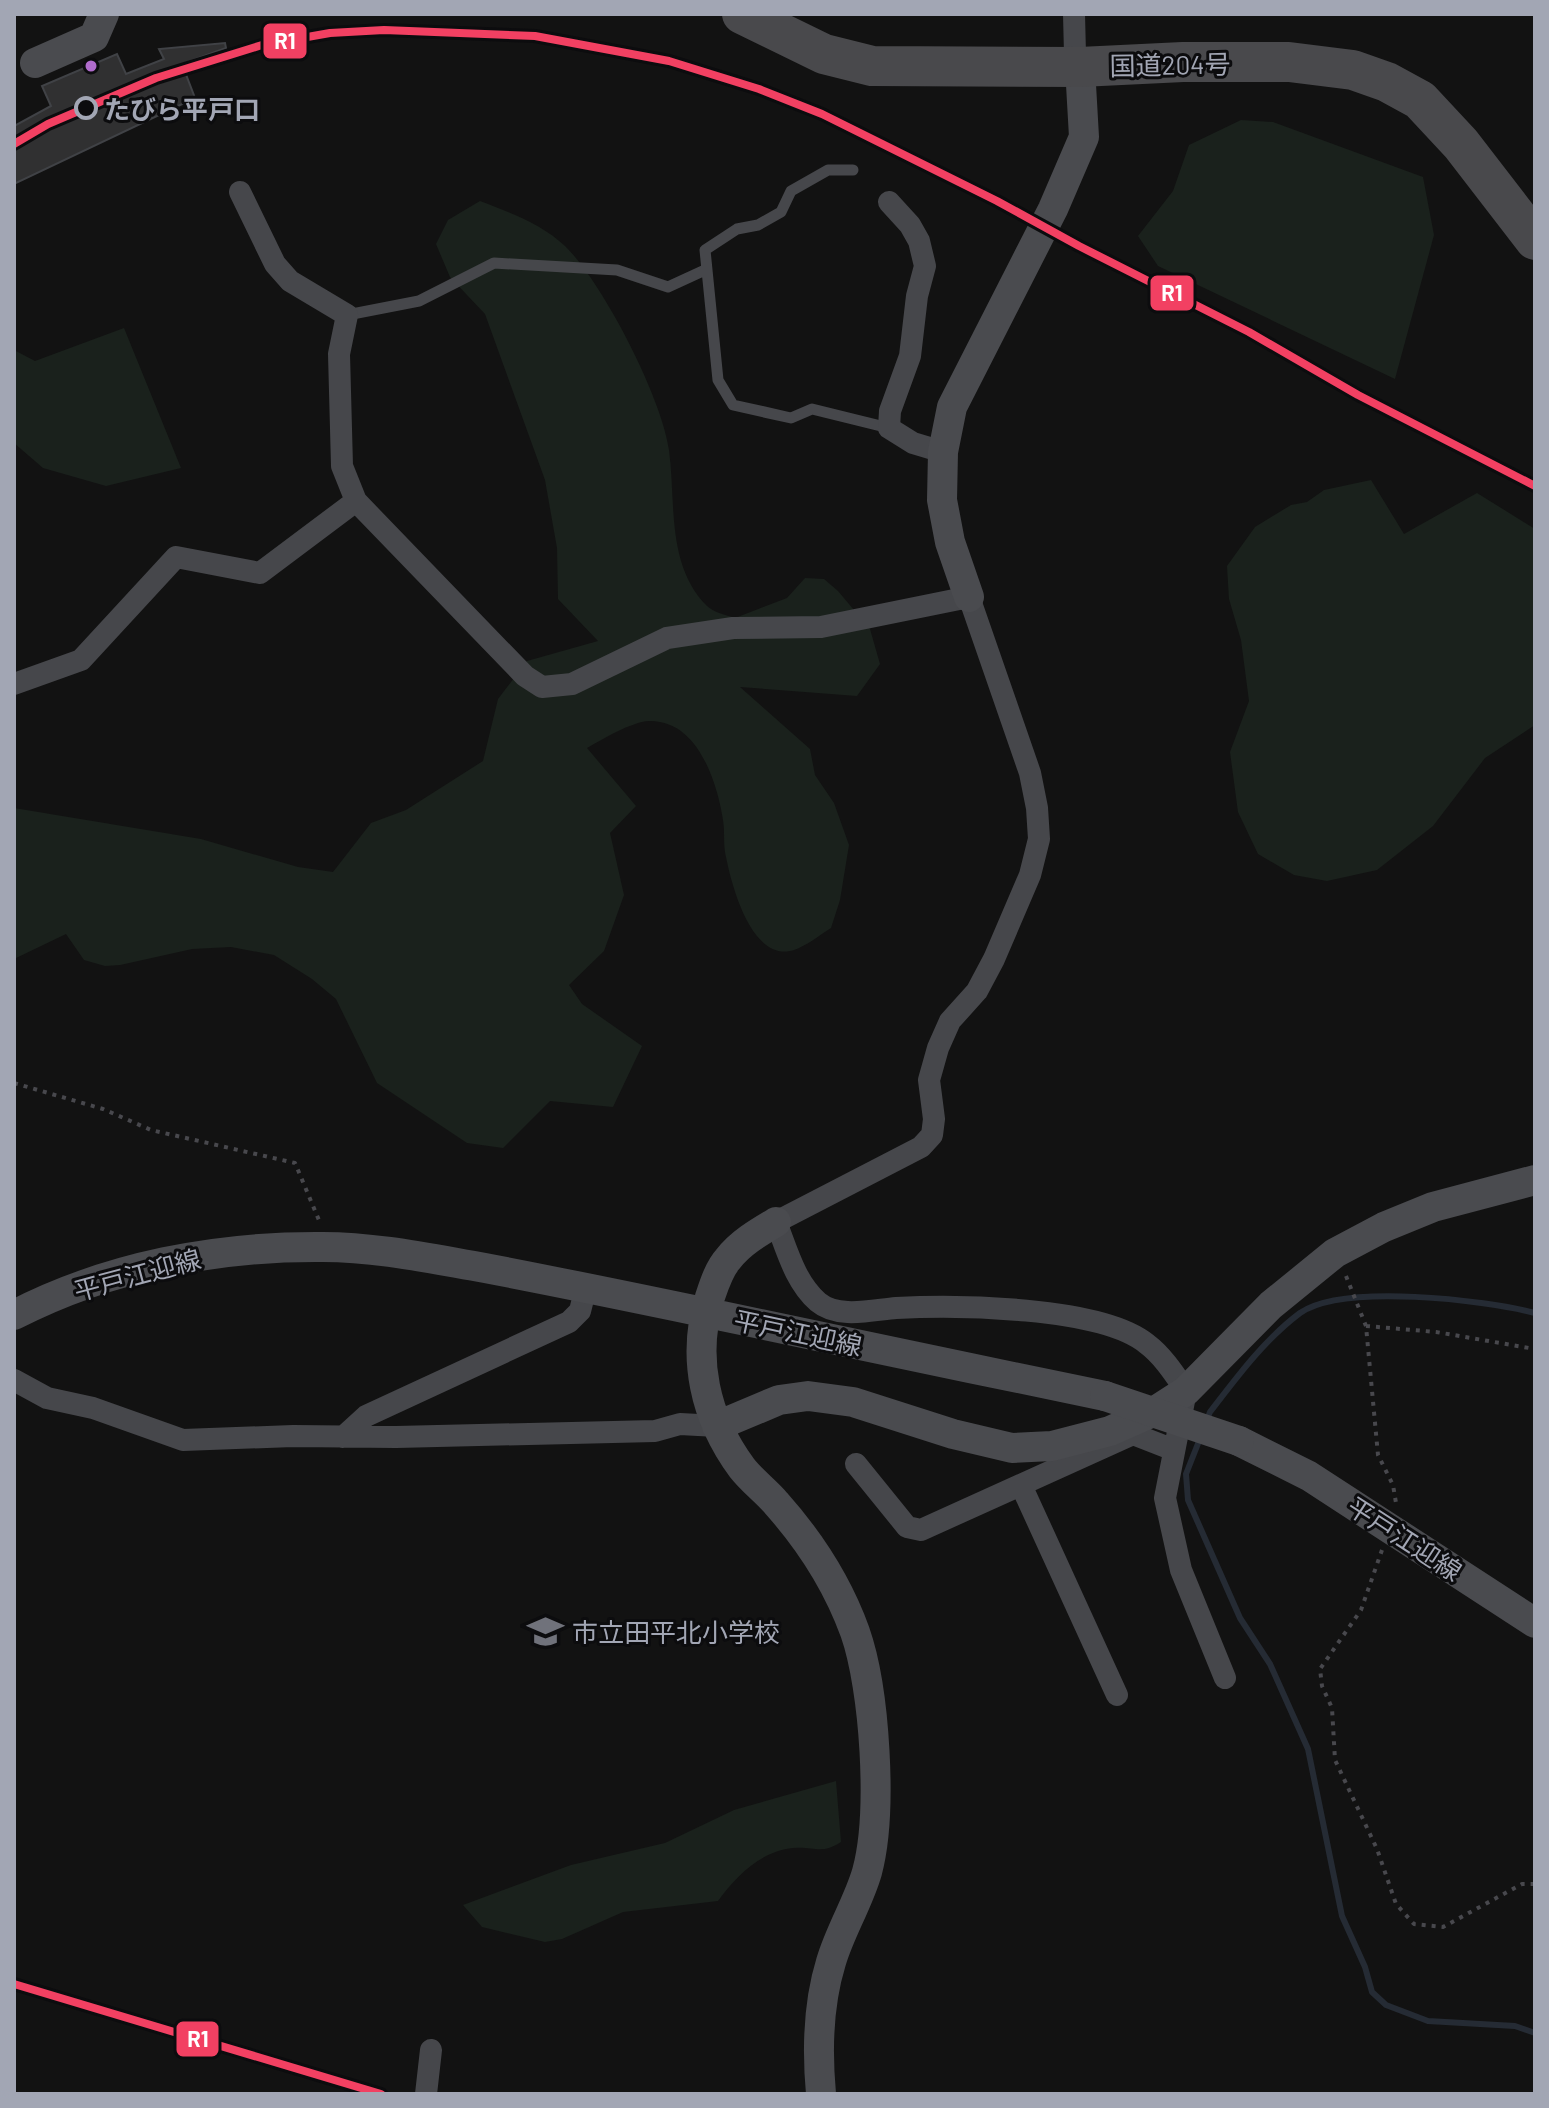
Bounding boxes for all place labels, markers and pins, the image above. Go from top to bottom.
unlabelled marker [83,58,99,74]
place label: たびら平戸口 [104,93,260,124]
marker: たびら平戸口 [75,97,97,119]
school or university icon: 市立田平北小学校 [527,1612,565,1650]
place label: 市立田平北小学校 [572,1616,780,1647]

